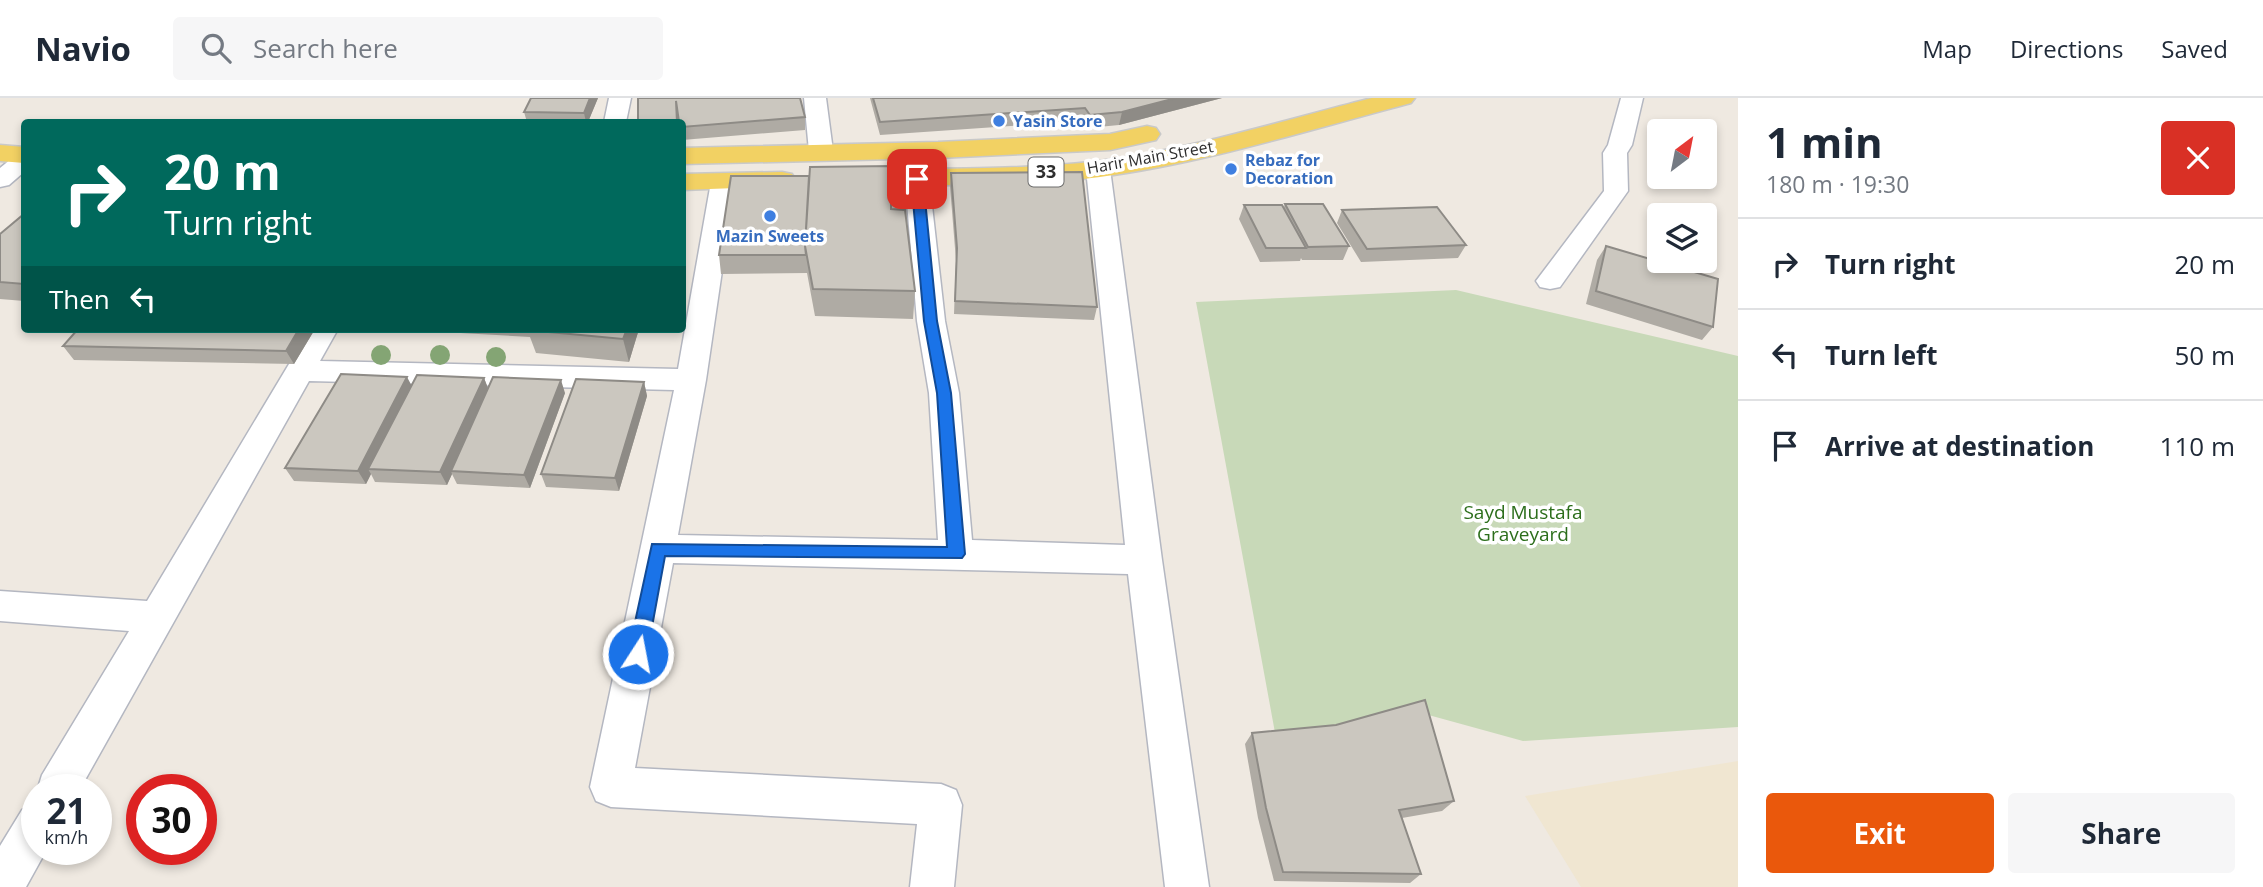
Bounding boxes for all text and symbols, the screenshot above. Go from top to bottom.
search box [173,17,663,80]
text: Navio [35,26,131,71]
icon: search [197,29,235,67]
text: Search here [253,30,398,66]
text: Map [1922,32,1972,65]
text: Directions [2010,32,2123,65]
text: Saved [2161,32,2228,65]
place label: Yasin Store [1013,110,1103,132]
marker: Yasin Store [991,113,1007,129]
text: 1 min [1766,113,1883,170]
north arrow [1647,119,1717,189]
map controls [1647,119,1717,273]
button: close [2161,121,2235,195]
street label: Harir Main Street [1085,135,1215,179]
text: 20 m [164,138,281,204]
icon: right [49,147,140,238]
pin [887,149,947,209]
place label: Rebaz for Decoration [1245,149,1334,189]
road number: 33 [1028,158,1064,186]
icon: arrive [898,160,936,198]
marker: Rebaz for Decoration [1223,161,1239,177]
text: 180 m · 19:30 [1766,168,1909,200]
text: Turn right [164,201,312,244]
button: layers [1647,203,1717,273]
marker: Mazin Sweets [762,208,778,224]
place label: Mazin Sweets [716,225,824,247]
icon: right [1766,245,1804,283]
text: Turn right [1825,246,1956,282]
text: 20 m [2174,246,2235,282]
icon: left [124,280,162,318]
text: Then [49,281,110,317]
icon: left [1766,336,1804,374]
text: Turn left [1825,337,1937,373]
text: 50 m [2174,337,2235,373]
icon: arrive [1766,427,1804,465]
text: Arrive at destination [1825,428,2094,464]
text: 110 m [2160,428,2235,464]
park label: Sayd Mustafa Graveyard [1463,499,1583,547]
position arrow [601,617,675,691]
speed limit sign: 30 [126,774,217,865]
text: 21 [46,787,87,834]
button: Exit [1766,793,1994,873]
button: Share [2008,793,2235,873]
text: km/h [45,825,88,849]

